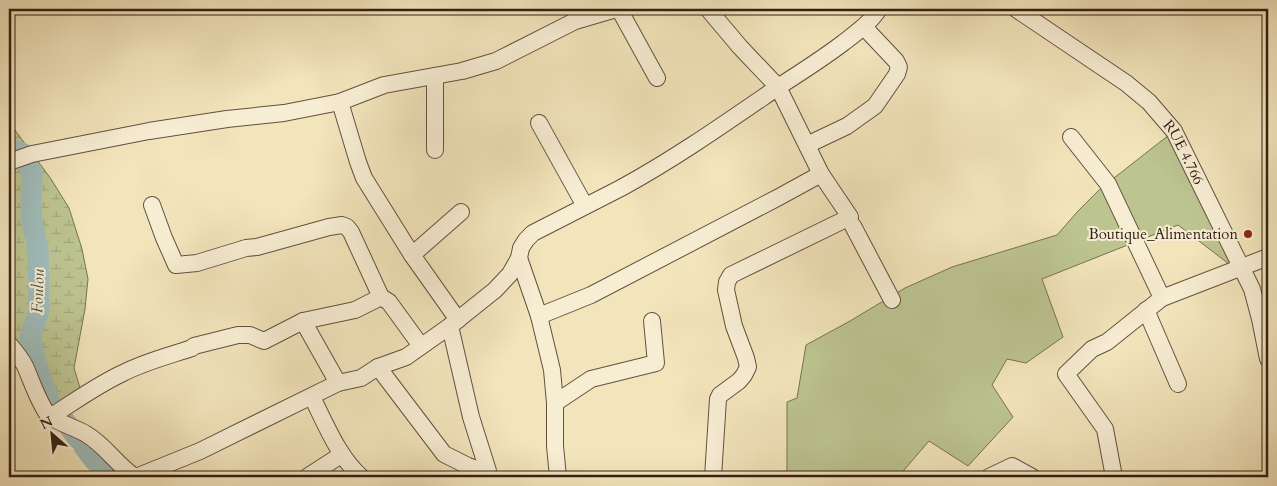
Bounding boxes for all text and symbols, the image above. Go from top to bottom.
street label: RUE 4.766 [1159,115,1209,188]
place label: Boutique_Alimentation [1088,224,1238,244]
marker: Boutique_Alimentation [1242,228,1254,240]
water label: Foulou [26,269,50,314]
north arrow [28,408,78,458]
text: N [37,412,56,434]

